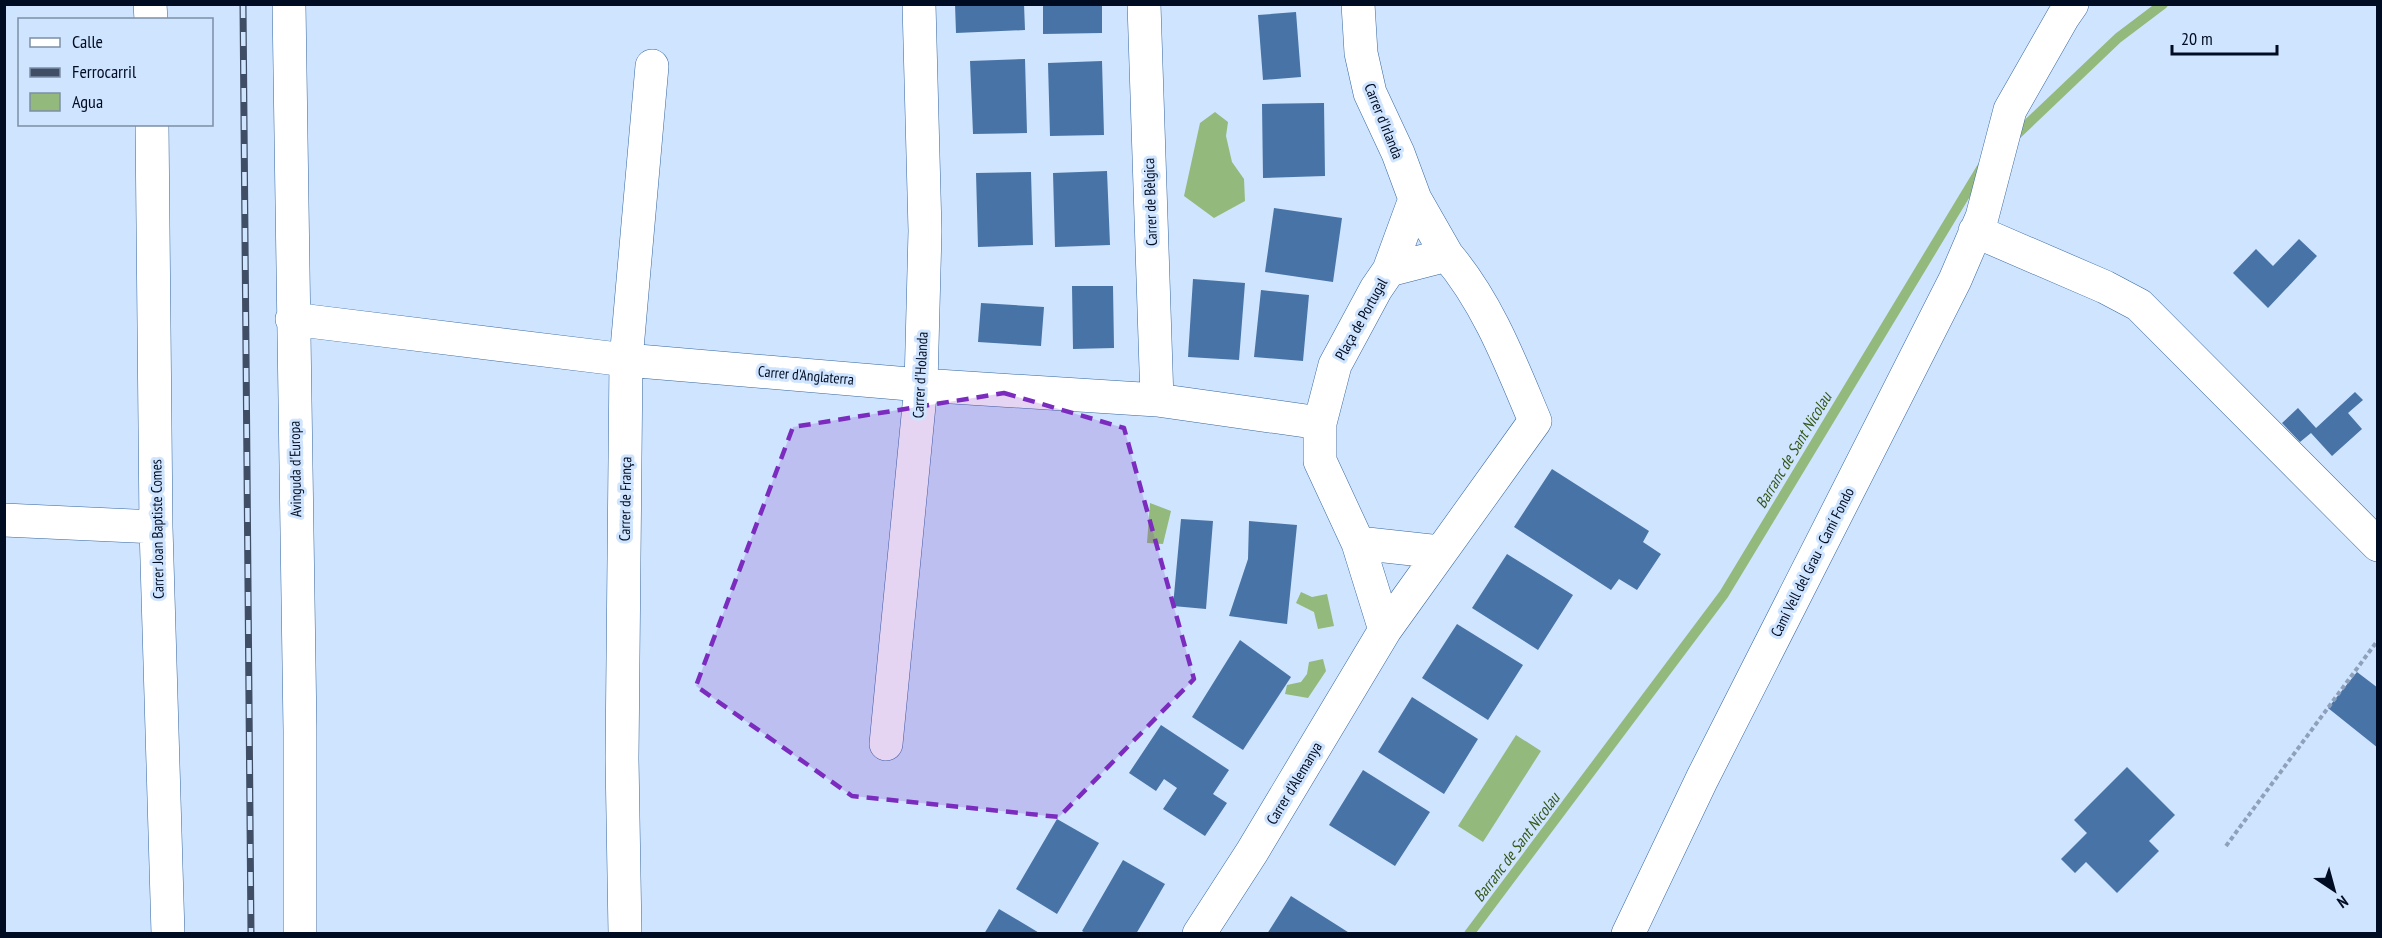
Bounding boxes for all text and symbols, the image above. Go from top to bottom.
legend [18,18,213,126]
scale bar [2172,18,2277,56]
text: 20 m [2181,27,2213,50]
text: Calle [72,30,103,53]
text: Ferrocarril [72,60,137,83]
street label: Carrer d'Irlanda [1360,80,1408,162]
text: Agua [72,90,103,113]
street label: Carrer de Bèlgica [1139,158,1161,246]
street label: Plaça de Portugal [1331,274,1391,363]
street label: Carrer d'Holanda [908,331,932,419]
street label: Carrer d'Anglaterra [757,361,855,389]
water label: Barranc de Sant Nicolau [1751,388,1836,511]
street label: Avinguda d'Europa [285,421,305,517]
street label: Carrer de França [615,457,635,541]
street label: Carrer Joan Baptiste Comes [146,459,168,599]
street label: Camí Vell del Grau - Camí Fondo [1766,484,1858,640]
street label: Carrer d'Alemanya [1262,738,1326,828]
water label: Barranc de Sant Nicolau [1468,788,1564,905]
north arrow [2304,860,2364,920]
text: N [2333,892,2352,913]

